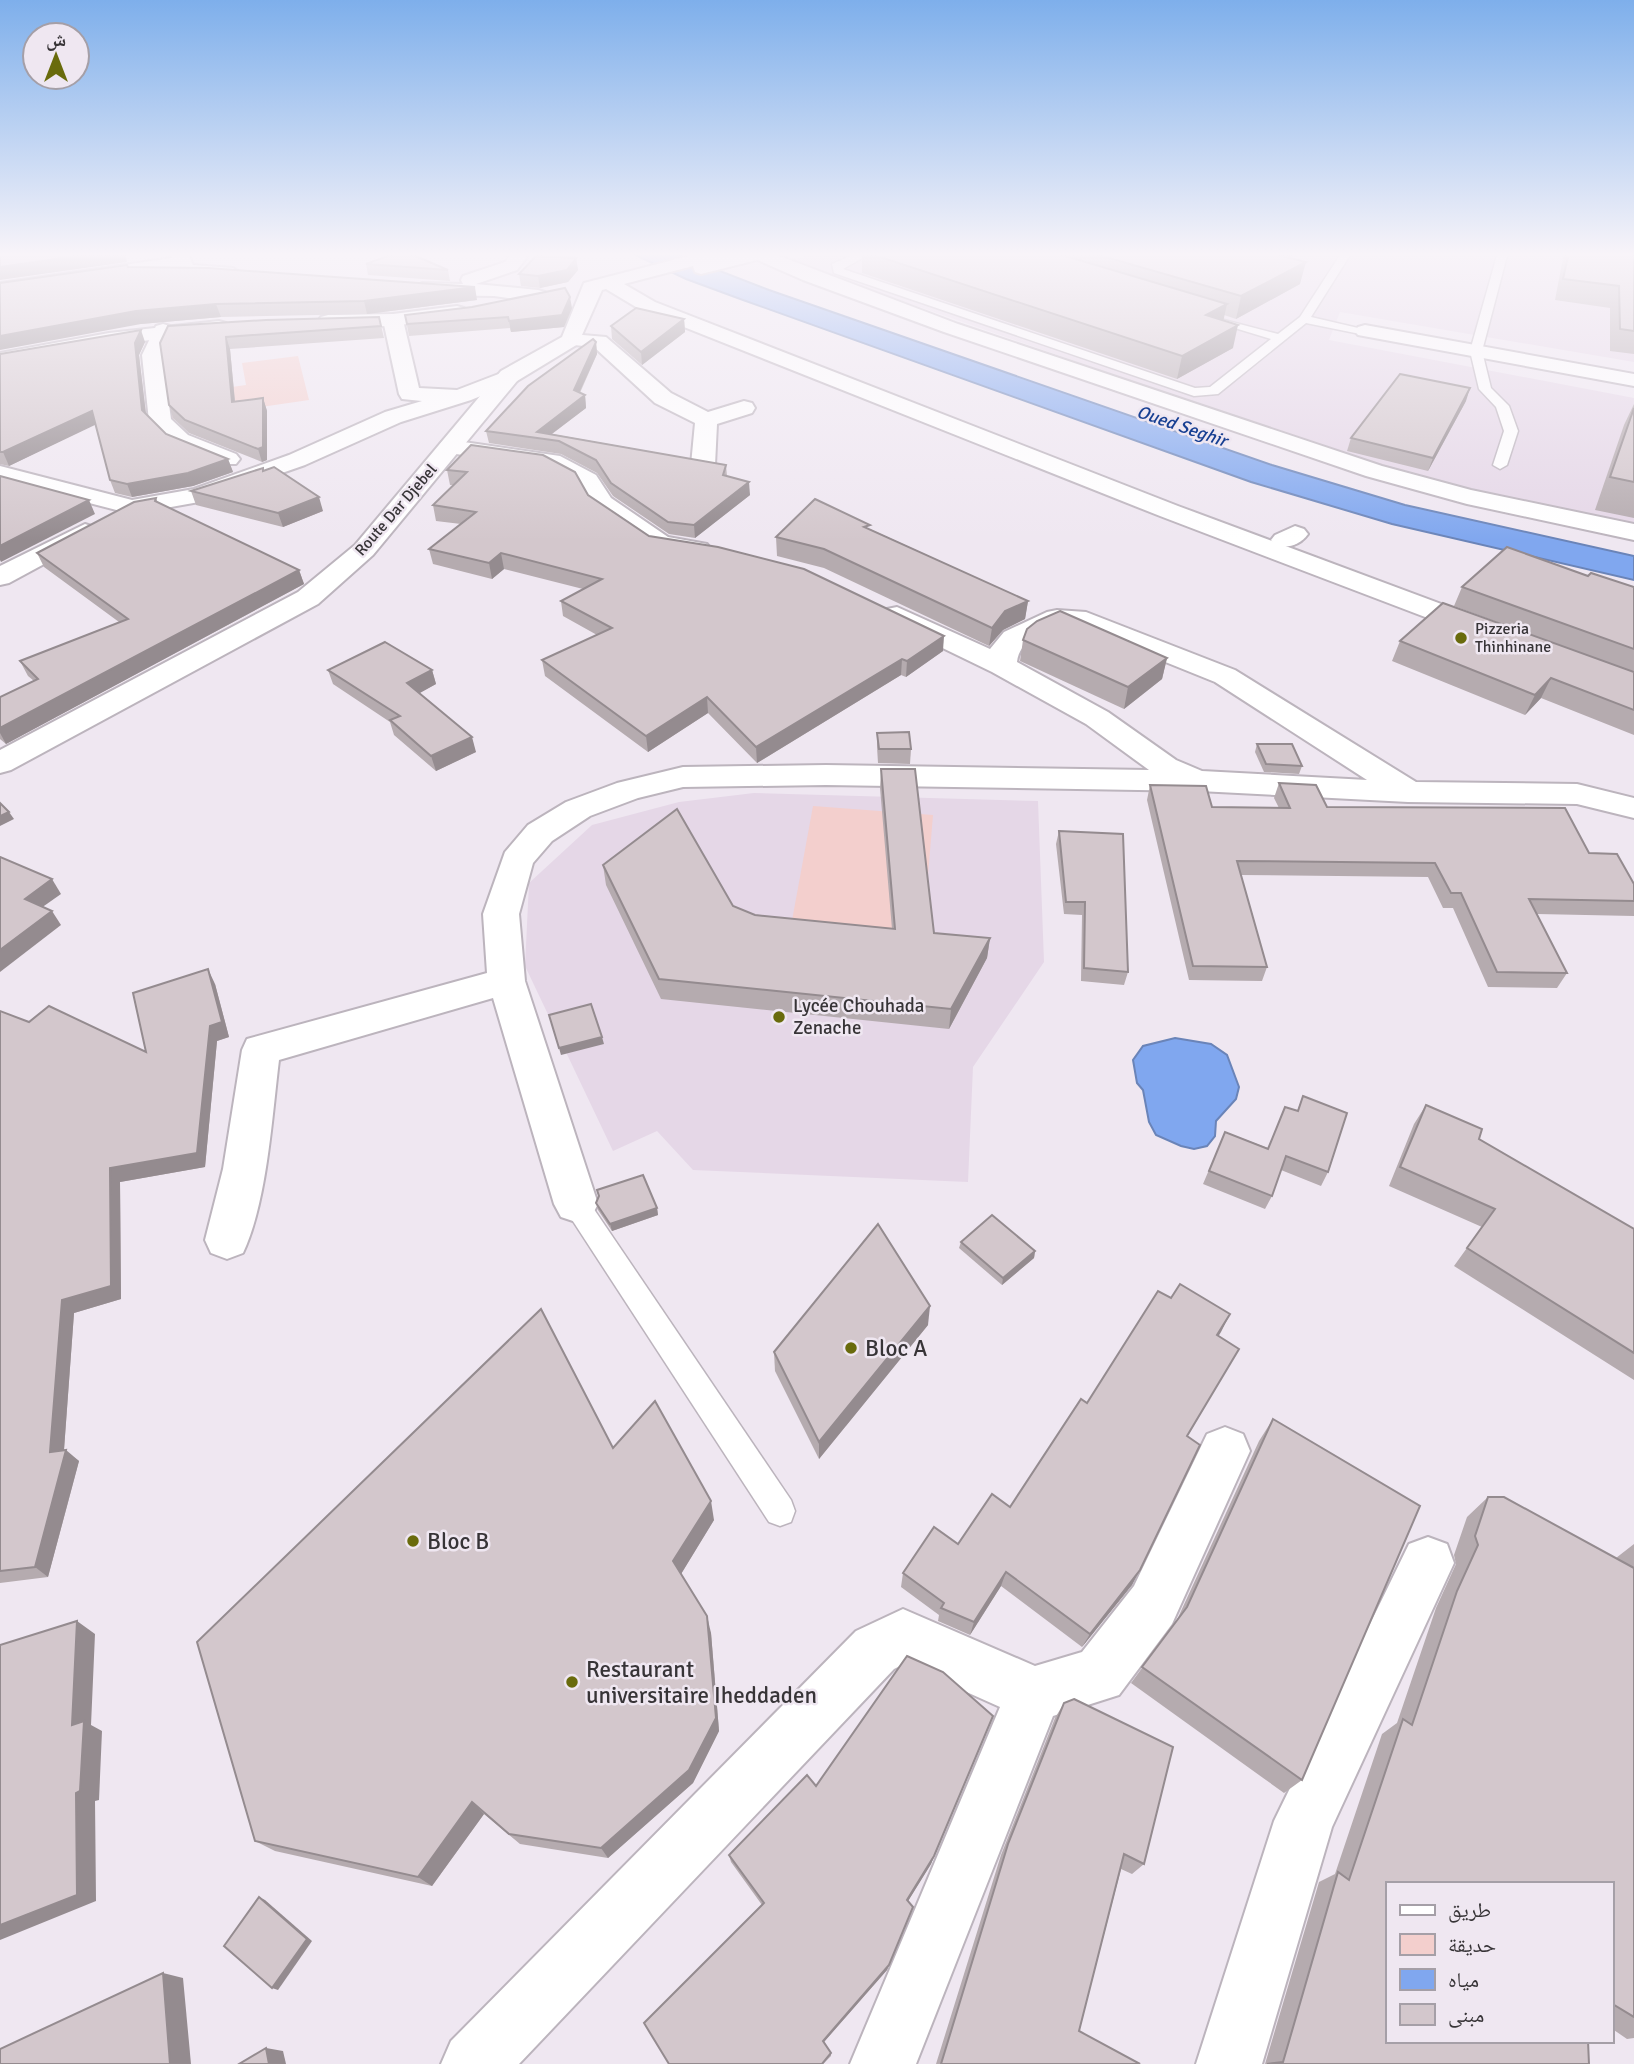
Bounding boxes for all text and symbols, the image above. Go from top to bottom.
north arrow [21,21,91,91]
text: ش [46,28,66,52]
water label: Oued Seghir [1134,400,1232,452]
street label: Route Dar Djebel [351,460,442,560]
place label: Pizzeria Thinhinane [1475,619,1551,657]
marker: Pizzeria Thinhinane [1453,630,1469,646]
place label: Lycée Chouhada Zenache [793,994,924,1040]
marker: Lycée Chouhada Zenache [771,1009,787,1025]
place label: Bloc A [865,1334,927,1363]
marker: Bloc A [843,1340,859,1356]
place label: Bloc B [427,1527,489,1556]
marker: Bloc B [405,1533,421,1549]
place label: Restaurant universitaire Iheddaden [586,1655,817,1710]
marker: Restaurant universitaire Iheddaden [564,1674,580,1690]
legend [1386,1882,1613,2043]
text: طريق [1448,1897,1491,1923]
text: حديقة [1448,1932,1496,1958]
text: مياه [1448,1967,1479,1993]
text: مبنى [1448,2002,1484,2028]

